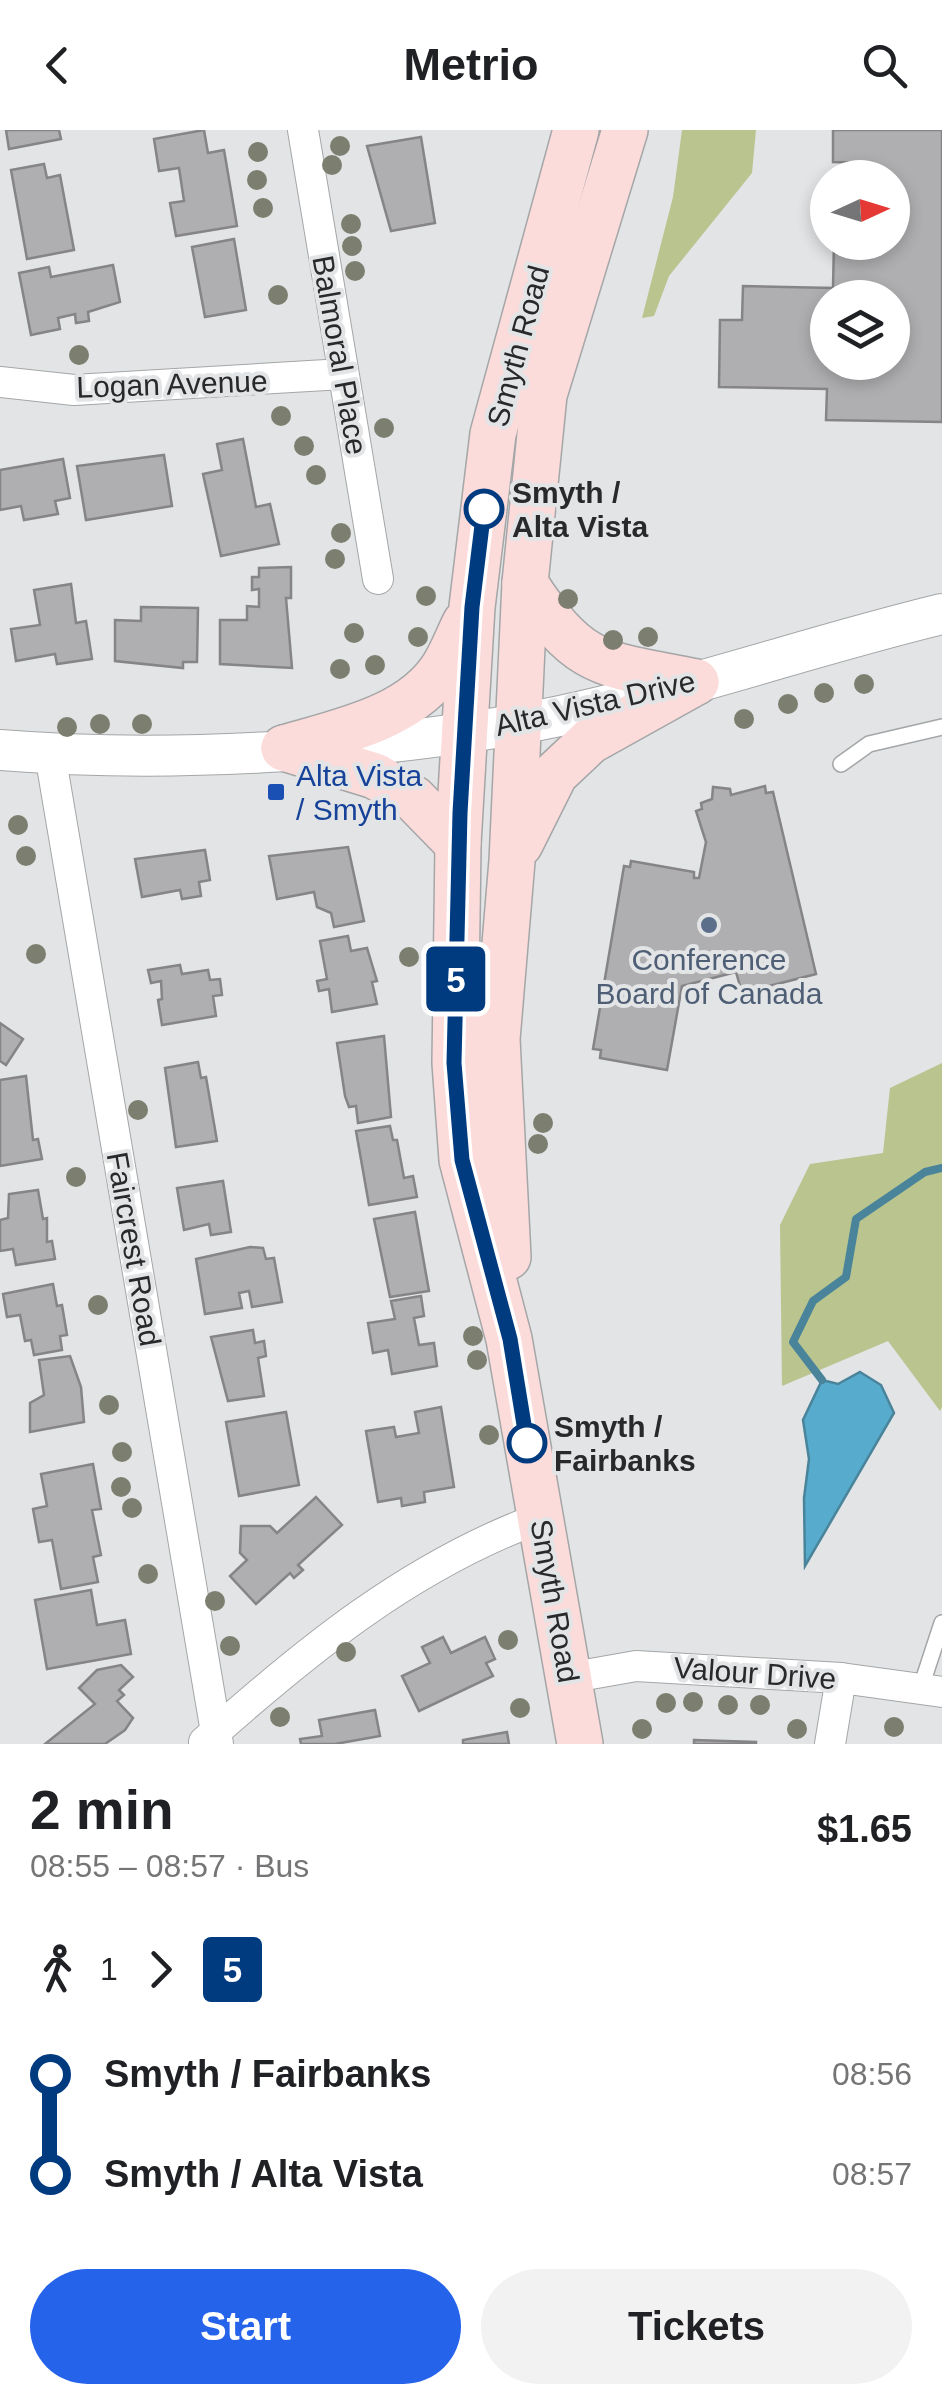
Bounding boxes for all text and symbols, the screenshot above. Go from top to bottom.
icon: back [30,38,85,93]
icon: search [857,38,912,93]
text: Metrio [404,39,539,90]
north arrow [810,160,910,260]
map controls [810,160,910,380]
street label: Balmoral Place [306,253,374,457]
street label: Smyth Road [481,262,555,430]
button: layers [810,280,910,380]
street label: Logan Avenue [76,364,268,404]
place label: Smyth / Alta Vista [512,476,648,543]
marker: Smyth / Alta Vista [465,490,503,528]
street label: Alta Vista Drive [492,664,698,742]
place label: Alta Vista / Smyth [296,759,422,826]
marker: Alta Vista / Smyth [265,781,287,803]
marker: Conference Board of Canada [698,914,720,936]
place label: Conference Board of Canada [596,943,823,1010]
line badge: 5 [424,946,488,1012]
text: 5 [446,960,466,999]
street label: Faircrest Road [101,1149,167,1349]
place label: Smyth / Fairbanks [554,1410,696,1477]
marker: Smyth / Fairbanks [508,1424,546,1462]
street label: Smyth Road [524,1517,586,1685]
street label: Valour Drive [673,1651,837,1695]
text: 2 min [30,1779,174,1841]
text: $1.65 [817,1808,912,1850]
text: 08:55 – 08:57 · Bus [30,1848,309,1884]
icon: walk [30,1942,85,1997]
icon: forward [133,1942,188,1997]
text: 5 [223,1950,242,1989]
text: 1 [100,1951,118,1987]
text: Smyth / Fairbanks [104,2053,431,2095]
text: 08:56 [832,2056,912,2092]
text: Smyth / Alta Vista [104,2153,423,2195]
text: 08:57 [832,2156,912,2192]
button: Start [30,2269,461,2384]
button: Tickets [481,2269,912,2384]

